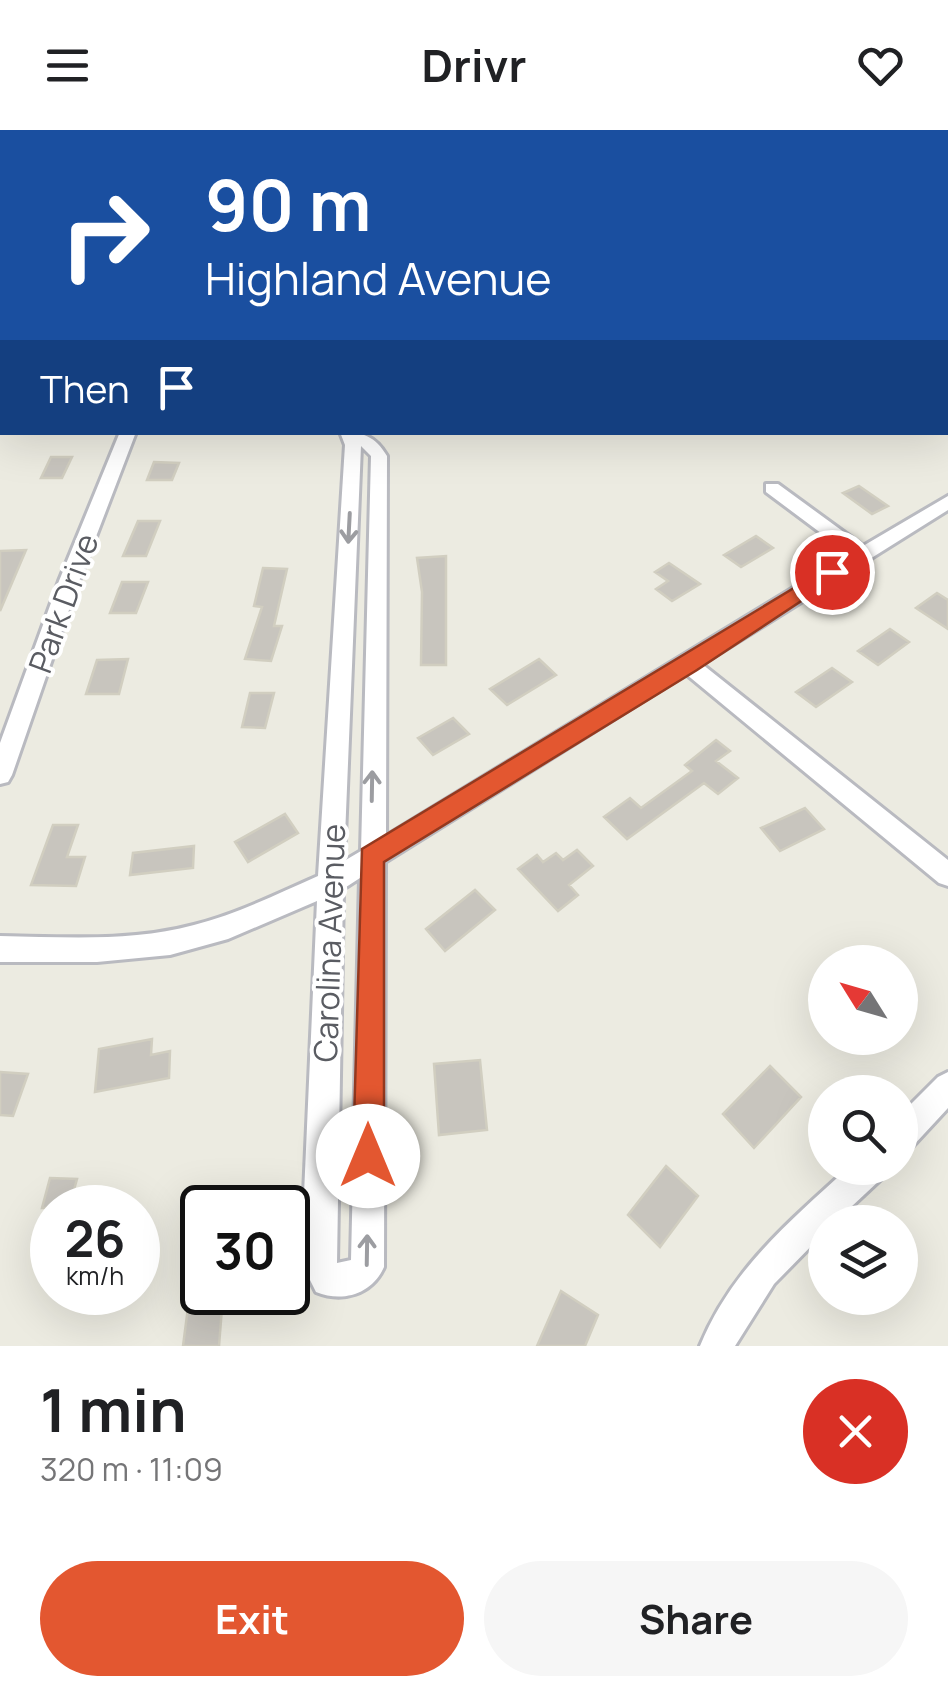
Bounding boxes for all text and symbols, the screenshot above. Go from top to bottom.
text: Drivr [422,34,526,96]
icon: menu [40,38,95,93]
icon: heart [853,38,908,93]
text: 90 m [205,156,372,252]
icon: right [40,170,170,300]
text: Highland Avenue [205,247,552,309]
icon: arrive [149,360,204,415]
text: Then [40,362,129,414]
one-way arrow [339,512,358,544]
street label: Park Drive [18,527,108,679]
pin [790,530,875,615]
icon: arrive [805,545,860,600]
one-way arrow [363,770,382,802]
street label: Carolina Avenue [303,823,355,1063]
north arrow [808,945,918,1055]
map controls [808,945,918,1315]
button: search [808,1075,918,1185]
position arrow [316,1104,420,1208]
speed limit sign: 30 [180,1185,310,1315]
text: 26 [65,1204,125,1272]
button: layers [808,1205,918,1315]
one-way arrow [358,1235,377,1267]
text: km/h [66,1258,124,1293]
text: 1 min [40,1368,187,1450]
button: close [803,1379,908,1484]
text: 320 m · 11:09 [40,1447,223,1491]
button: Exit [40,1561,464,1676]
button: Share [484,1561,908,1676]

